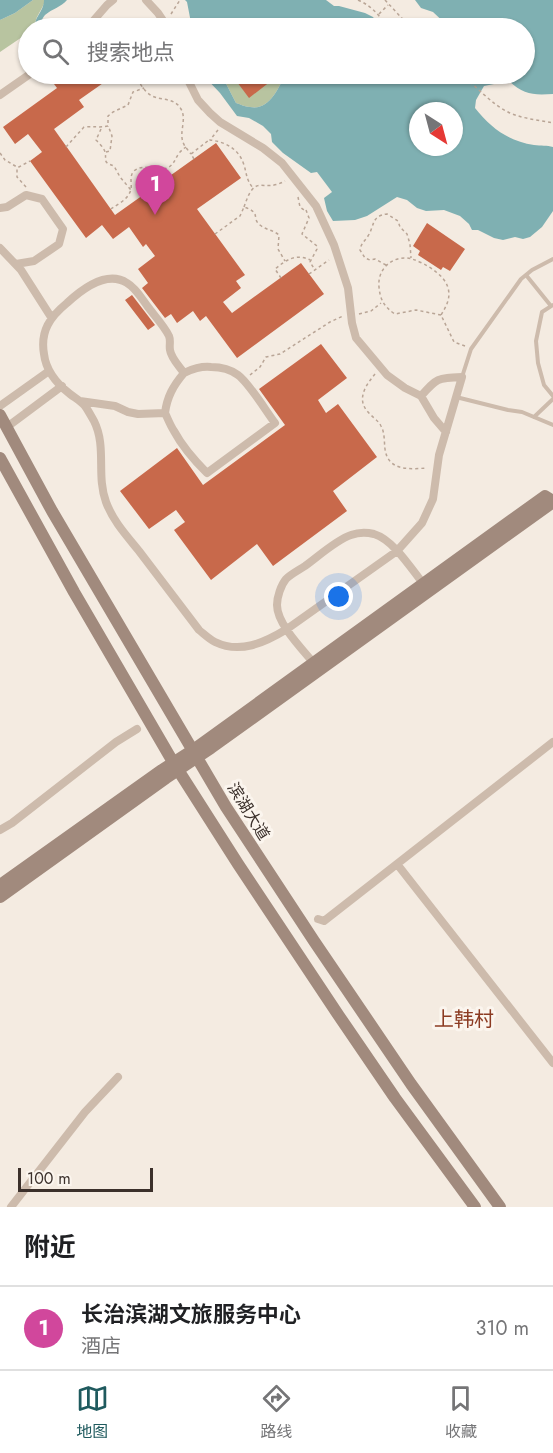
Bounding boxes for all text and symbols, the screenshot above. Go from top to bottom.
search box [18,18,535,84]
icon: search [39,35,72,68]
text: 搜索地点 [87,36,175,68]
north arrow [409,102,463,156]
pin: 1 [136,166,174,215]
your location [324,582,353,611]
street label: 滨湖大道 [222,778,275,845]
district label: 上韩村 [434,1005,494,1034]
scale bar [18,1165,153,1192]
text: 100 m [27,1167,71,1190]
text: 附近 [24,1228,76,1266]
text: 长治滨湖文旅服务中心 [81,1298,301,1330]
text: 1 [38,1314,49,1343]
text: 310 m [475,1314,529,1343]
text: 酒店 [81,1332,121,1361]
tab: 地图 [76,1382,109,1443]
tab: 路线 [260,1382,293,1443]
tab: 收藏 [444,1382,477,1443]

